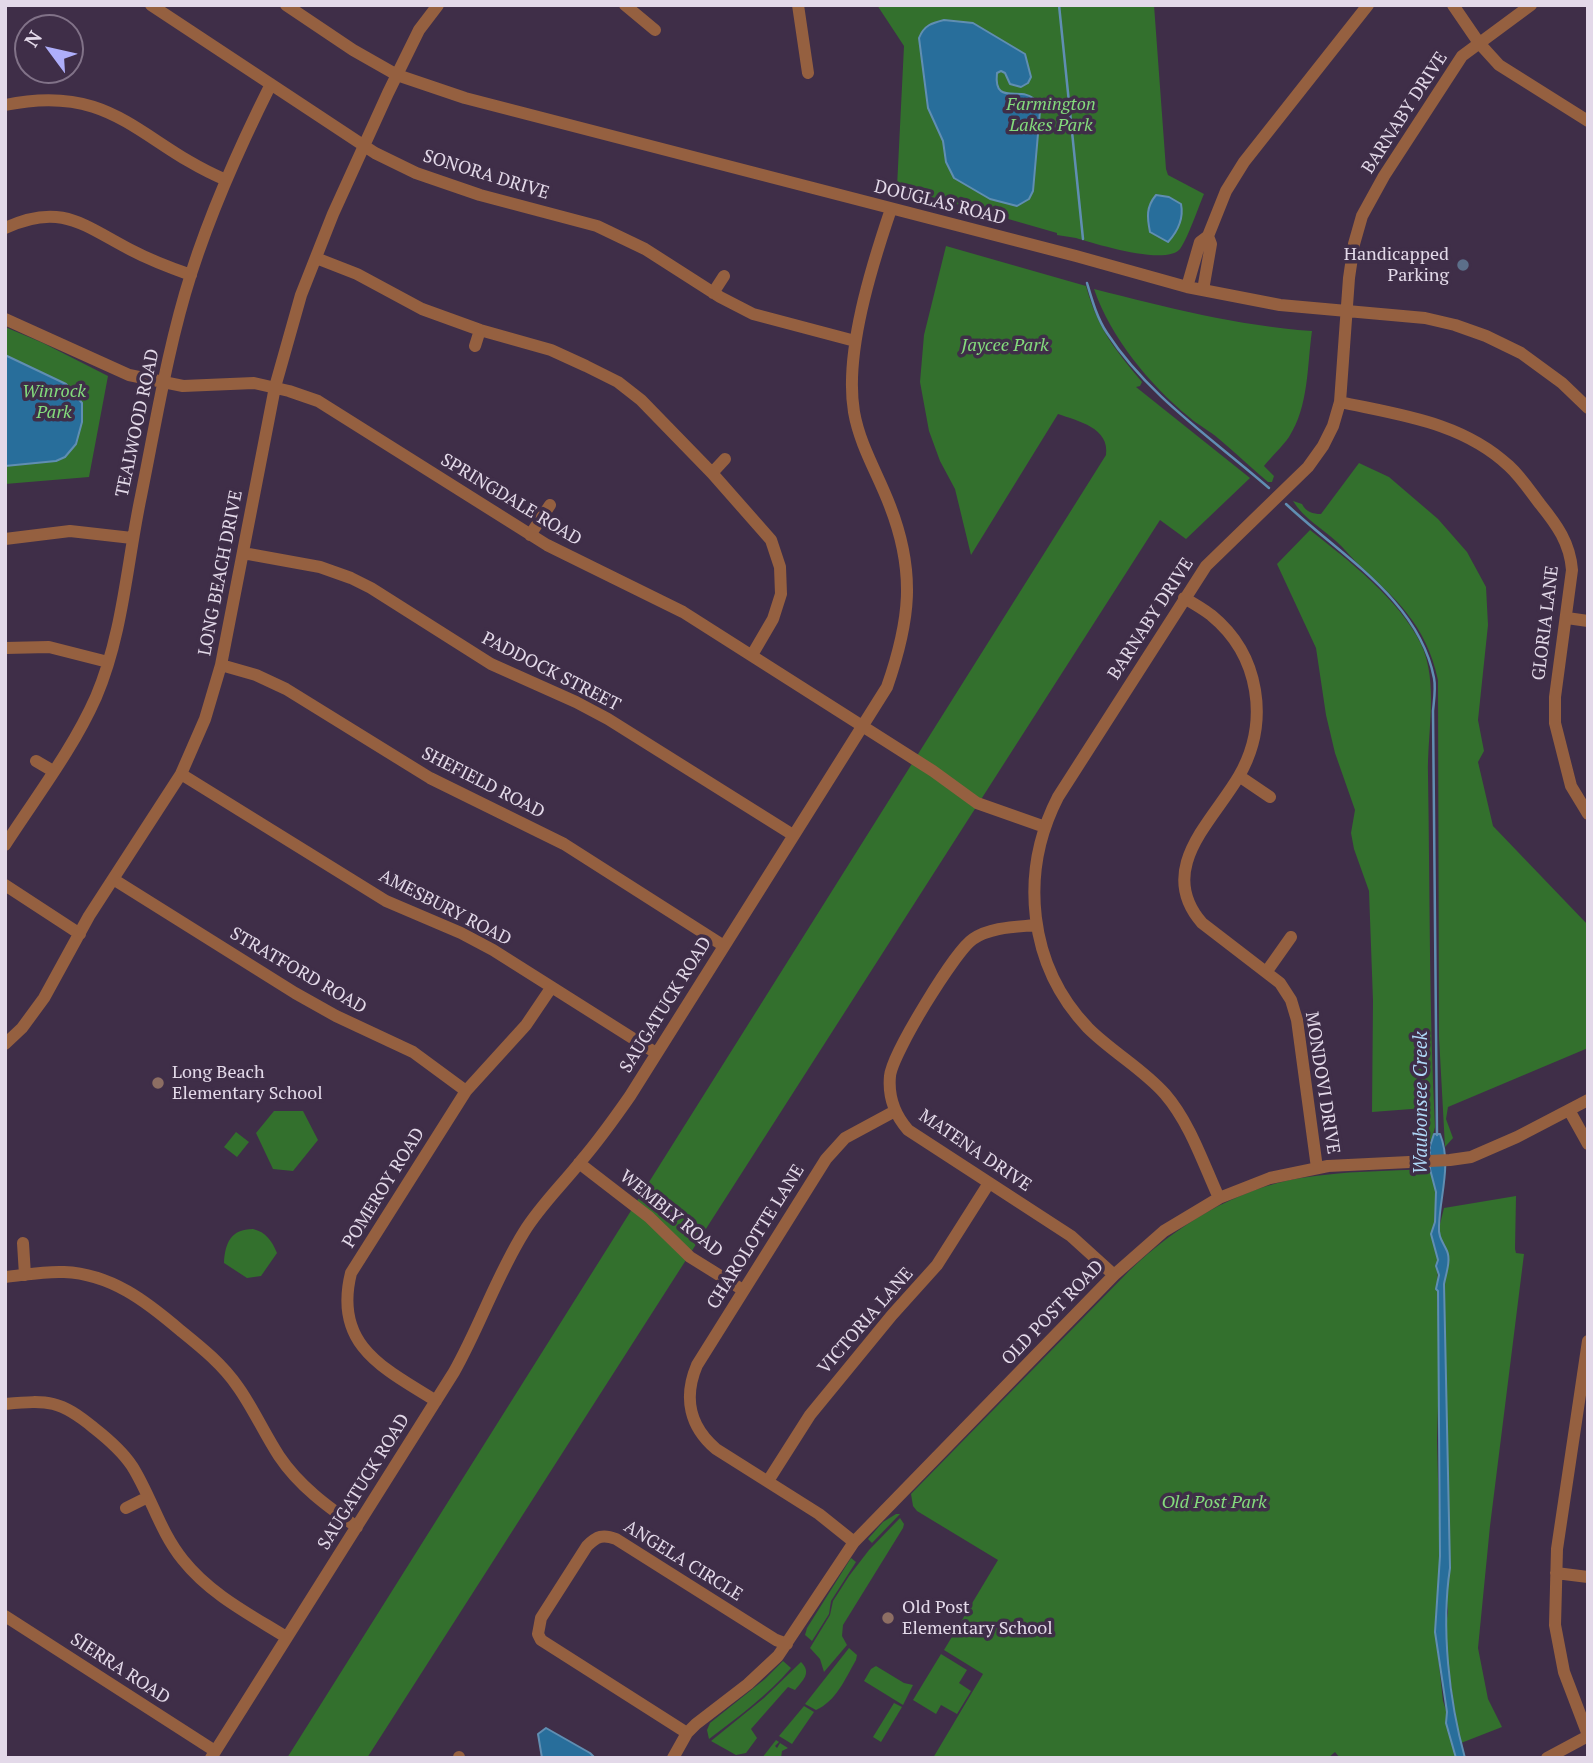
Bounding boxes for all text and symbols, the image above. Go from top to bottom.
north arrow [14,14,84,84]
text: N [18,26,47,51]
street label: BARNABY DRIVE [1358,48,1452,178]
park label: Farmington Lakes Park [1006,94,1096,136]
street label: SONORA DRIVE [420,146,552,204]
street label: DOUGLAS ROAD [872,176,1008,230]
place label: Handicapped Parking [1344,244,1449,286]
marker: Handicapped Parking [1455,257,1471,273]
park label: Jaycee Park [961,335,1049,357]
street label: TEALWOOD ROAD [112,347,164,499]
park label: Winrock Park [22,381,86,424]
street label: SPRINGDALE ROAD [437,449,585,551]
street label: LONG BEACH DRIVE [194,488,248,658]
street label: BARNABY DRIVE [1104,554,1198,684]
street label: GLORIA LANE [1528,564,1564,682]
street label: PADDOCK STREET [478,628,624,716]
street label: SHEFIELD ROAD [418,743,548,823]
street label: AMESBURY ROAD [375,865,515,951]
street label: STRATFORD ROAD [226,923,370,1019]
street label: SAUGATUCK ROAD [615,933,717,1077]
street label: MONDOVI DRIVE [1300,1010,1344,1156]
water label: Waubonsee Creek [1411,1031,1433,1175]
place label: Long Beach Elementary School [172,1062,323,1104]
marker: Long Beach Elementary School [150,1075,166,1091]
street label: MATENA DRIVE [915,1105,1035,1197]
street label: POMEROY ROAD [338,1124,430,1252]
street label: CHAROLOTTE LANE [703,1161,809,1313]
street label: WEMBLY ROAD [615,1166,727,1262]
street label: OLD POST ROAD [997,1256,1109,1370]
street label: VICTORIA LANE [814,1263,918,1379]
street label: SAUGATUCK ROAD [313,1410,415,1554]
park label: Old Post Park [1161,1492,1267,1514]
street label: ANGELA CIRCLE [620,1516,746,1606]
place label: Old Post Elementary School [902,1597,1053,1640]
marker: Old Post Elementary School [880,1610,896,1626]
street label: SIERRA ROAD [66,1629,174,1709]

